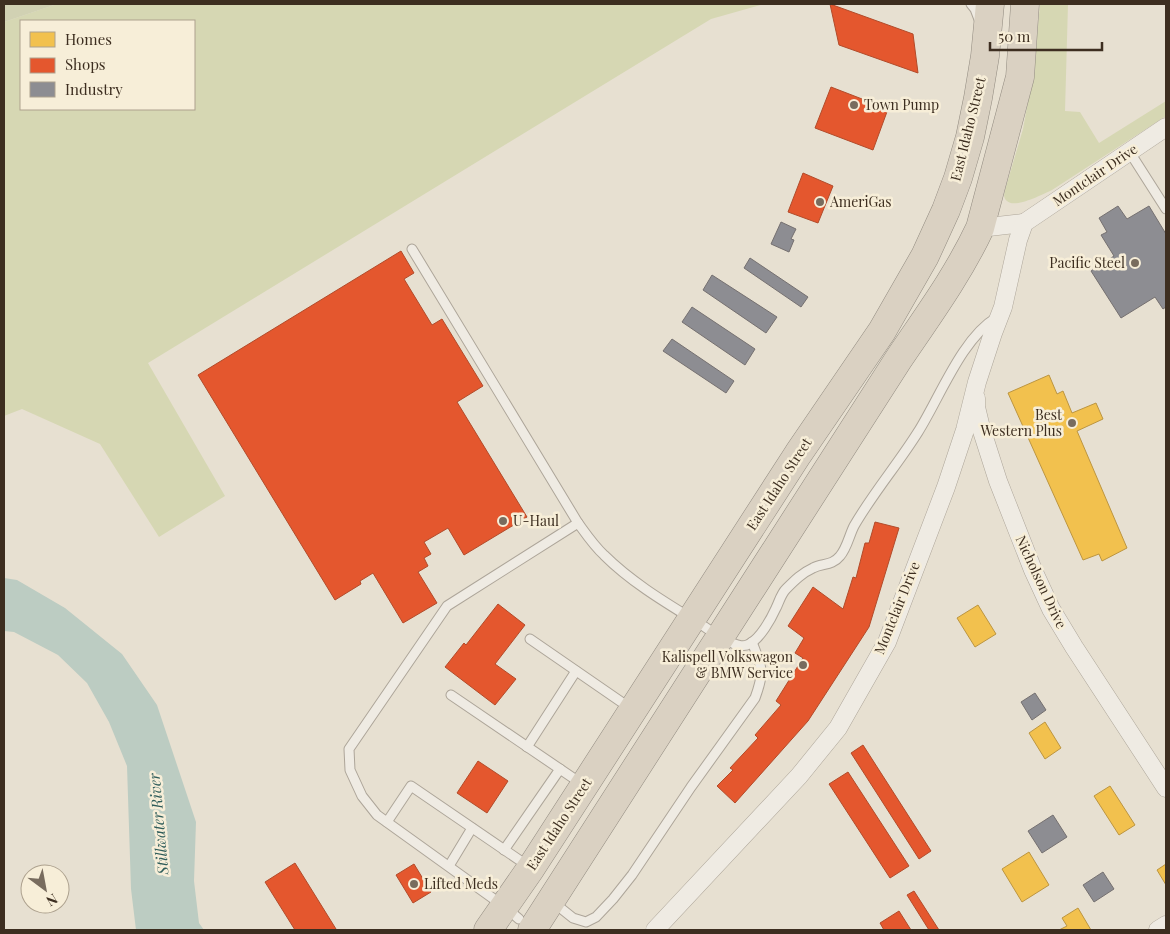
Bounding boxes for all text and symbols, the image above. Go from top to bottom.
legend [20,20,195,110]
scale bar [990,20,1102,52]
text: 50 m [998,26,1031,46]
text: Homes [65,29,112,49]
text: Shops [65,54,106,74]
street label: East Idaho Street [945,74,990,183]
text: Industry [65,79,123,99]
place label: Town Pump [864,95,939,114]
marker: Town Pump [848,99,860,111]
street label: Montclair Drive [1049,139,1141,210]
place label: AmeriGas [829,192,892,211]
marker: AmeriGas [814,196,826,208]
place label: Pacific Steel [1049,253,1125,272]
marker: Pacific Steel [1129,257,1141,269]
place label: Best Western Plus [979,405,1063,440]
marker: Best Western Plus [1066,417,1078,429]
street label: East Idaho Street [742,433,816,534]
place label: U-Haul [513,511,559,530]
marker: U-Haul [497,515,509,527]
street label: Nicholson Drive [1012,532,1071,631]
street label: Montclair Drive [869,559,924,657]
place label: Kalispell Volkswagon & BMW Service [662,647,794,682]
marker: Kalispell Volkswagon & BMW Service [797,659,809,671]
water label: Stillwater River [144,772,172,877]
street label: East Idaho Street [522,773,596,874]
north arrow [20,864,70,914]
place label: Lifted Meds [424,874,498,893]
marker: Lifted Meds [408,878,420,890]
text: N [43,890,61,911]

